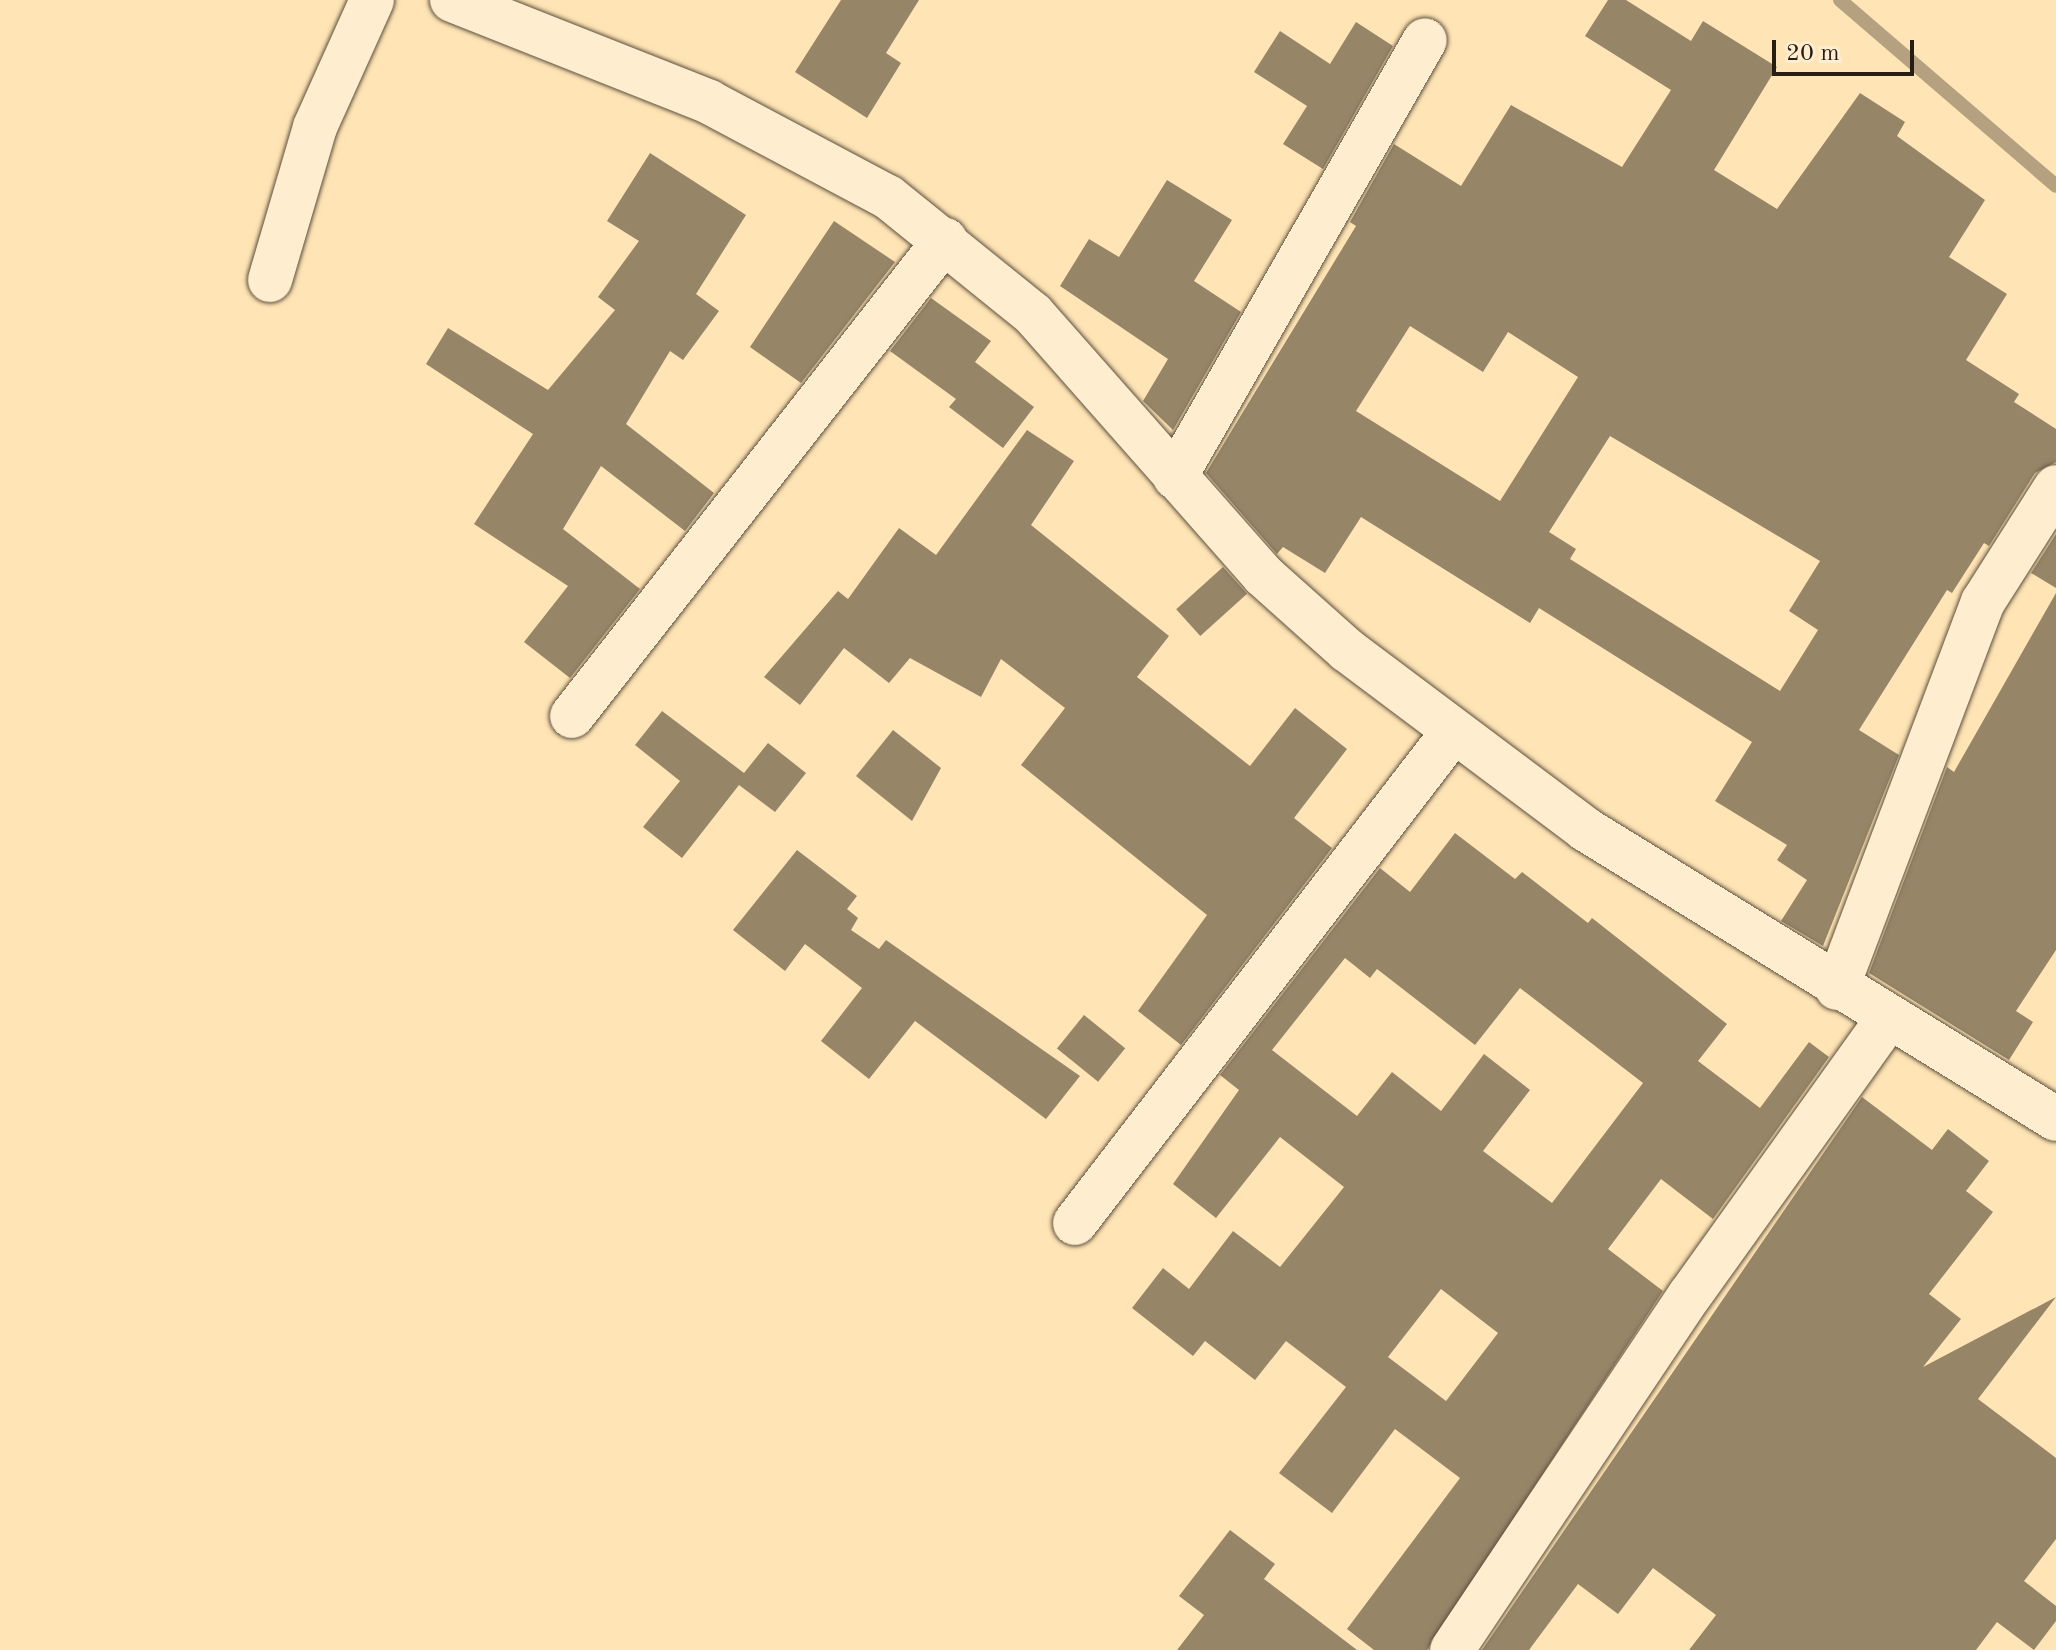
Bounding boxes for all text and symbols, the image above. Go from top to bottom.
scale bar [1776,24,1918,74]
text: 20 m [1786,42,1840,66]

